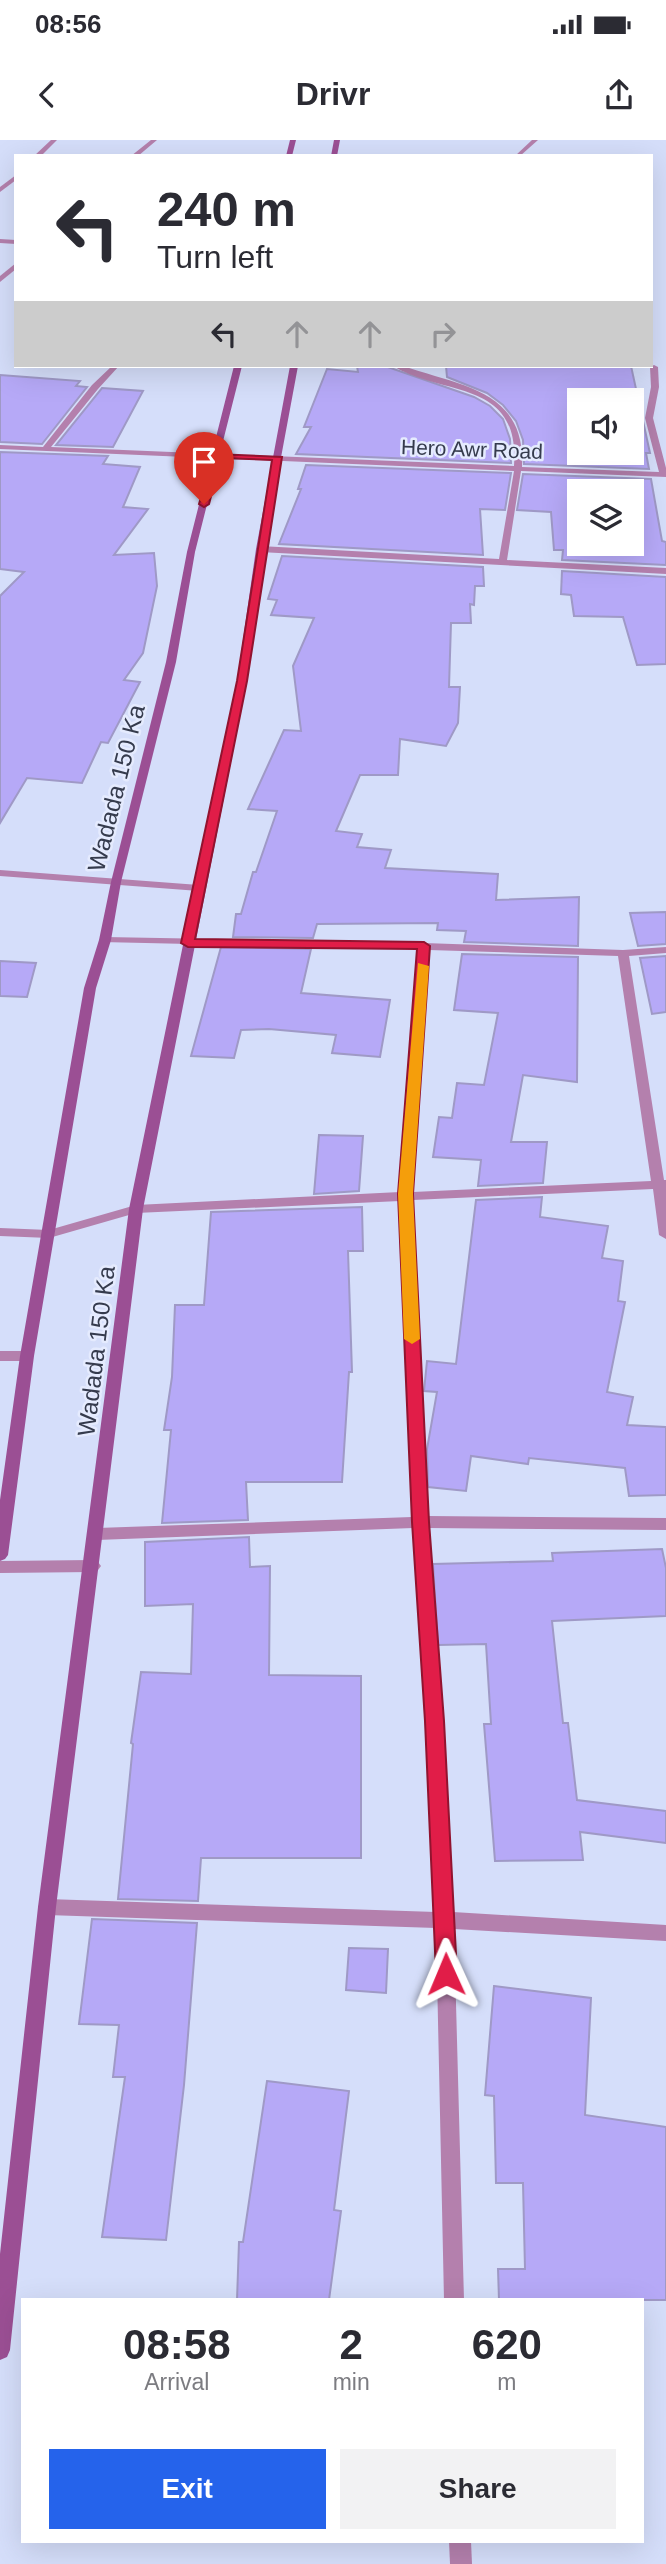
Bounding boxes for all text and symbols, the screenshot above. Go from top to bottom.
text: 08:56 [35,9,102,39]
icon: back [28,76,66,114]
text: Drivr [296,76,370,112]
icon: share [600,76,638,114]
icon: left [42,182,133,273]
text: 240 m [157,182,296,236]
text: Turn left [157,239,273,275]
icon: left [205,315,243,353]
icon: ahead [278,315,316,353]
icon: ahead [351,315,389,353]
icon: right [424,315,462,353]
map controls [567,388,644,556]
button: sound [567,388,644,465]
pin [174,432,234,504]
street label: Hero Awr Road [401,435,543,463]
icon: arrive [185,443,223,481]
button: layers [567,479,644,556]
street label: Wadada 150 Ka [82,701,150,874]
street label: Wadada 150 Ka [72,1264,120,1438]
position arrow [409,1937,483,2011]
text: 08:58 [123,2321,231,2368]
text: 2 [339,2321,363,2368]
text: 620 [472,2321,542,2368]
text: Arrival [144,2369,209,2395]
text: min [333,2369,370,2395]
text: m [497,2369,516,2395]
button: Exit [49,2449,326,2529]
button: Share [340,2449,616,2529]

